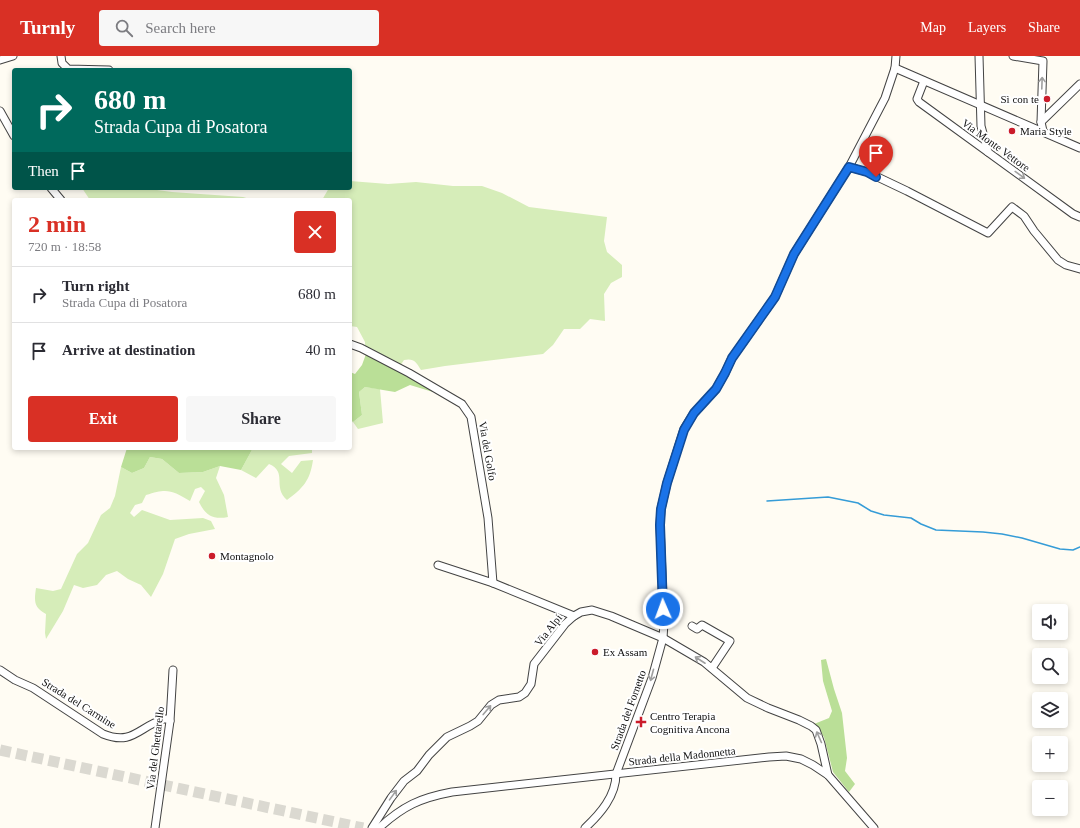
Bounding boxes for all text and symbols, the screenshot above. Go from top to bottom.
search box [99,10,379,46]
text: Turnly [20,17,75,38]
icon: search [113,17,135,39]
text: Search here [145,20,216,36]
text: Map [920,20,946,35]
text: Layers [968,20,1006,35]
text: Share [1028,20,1060,35]
one-way arrow [1039,77,1046,90]
icon: right [28,84,80,136]
text: 680 m [94,84,166,115]
place label: Sì con te [1001,93,1039,105]
marker: Sì con te [1042,94,1052,104]
street label: Via Monte Vettore [960,116,1032,174]
text: Strada Cupa di Posatora [94,117,267,137]
place label: Maria Style [1020,125,1072,137]
marker: Maria Style [1007,126,1017,136]
pin [859,136,893,177]
icon: arrive [865,142,887,164]
icon: arrive [67,160,89,182]
text: Then [28,163,59,179]
one-way arrow [1014,171,1025,179]
text: 2 min [28,211,86,237]
button: close [294,211,336,253]
text: 720 m · 18:58 [28,239,101,254]
text: Turn right [62,278,129,294]
icon: right [28,284,50,306]
text: 680 m [298,286,336,302]
text: Strada Cupa di Posatora [62,295,187,310]
icon: arrive [28,340,50,362]
text: Arrive at destination [62,342,195,358]
text: 40 m [306,342,336,358]
button: Exit [28,396,178,442]
button: Share [186,396,336,442]
street label: Via del Golfo [477,420,499,482]
place label: Montagnolo [220,550,274,562]
marker: Montagnolo [207,551,217,561]
position arrow [642,588,684,630]
map controls [1032,604,1068,816]
button: sound [1032,604,1068,640]
street label: Via Alpi [532,612,564,648]
place label: Ex Assam [603,646,648,658]
marker: Ex Assam [590,647,600,657]
button: search [1032,648,1068,684]
one-way arrow [694,656,706,664]
street label: Strada del Fornetto [608,668,648,752]
one-way arrow [648,668,656,681]
street label: Strada del Carmine [40,675,118,731]
button: layers [1032,692,1068,728]
one-way arrow [483,704,492,715]
street label: Via del Ghettarello [144,705,166,790]
place label: Centro Terapia Cognitiva Ancona [650,710,730,735]
marker: Centro Terapia Cognitiva Ancona [635,716,647,728]
one-way arrow [814,732,822,744]
button: + [1032,736,1068,772]
street label: Strada della Madonnetta [628,744,736,768]
button: − [1032,780,1068,816]
one-way arrow [389,790,397,801]

